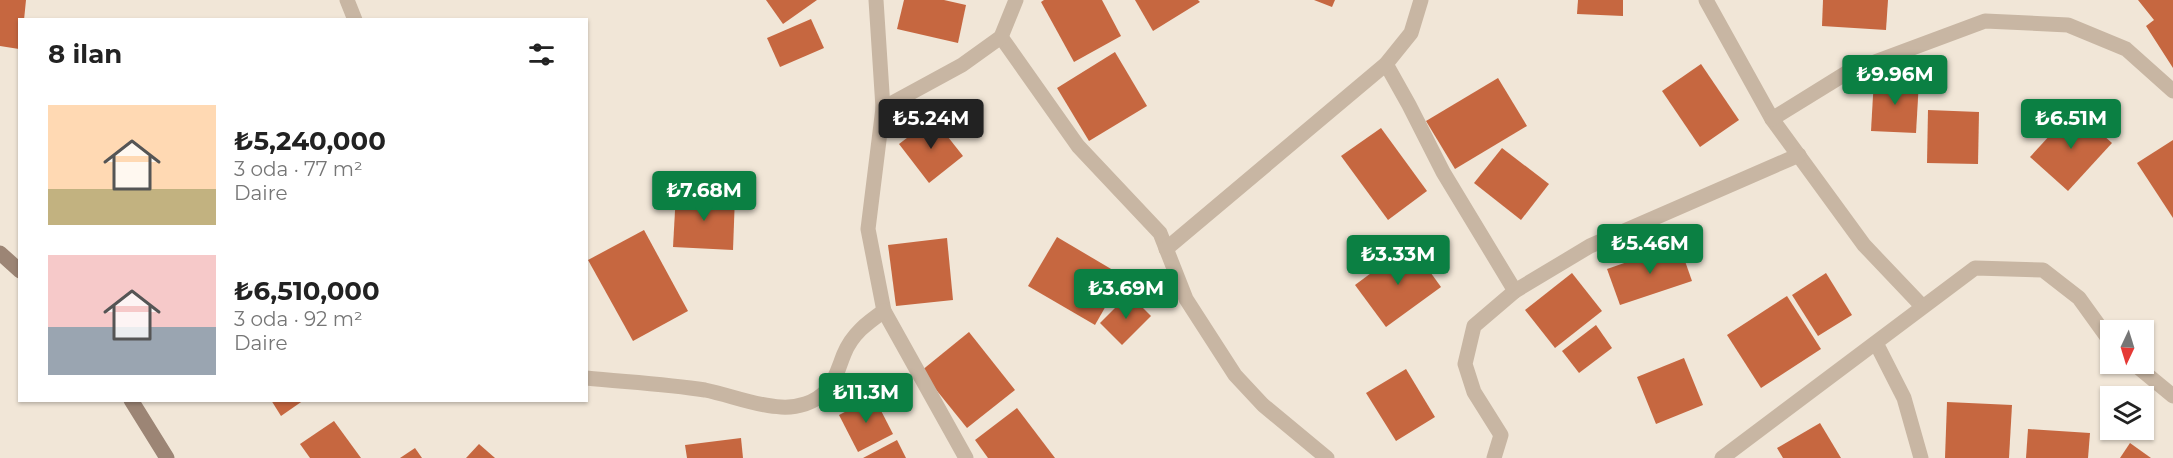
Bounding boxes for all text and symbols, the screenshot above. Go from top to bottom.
text: 8 ilan [48,38,122,70]
icon: filters [525,38,558,71]
pin: ₺9.96M [1846,55,1944,106]
text: ₺9.96M [1856,62,1934,86]
pin: ₺5.24M [882,99,980,150]
pin: ₺6.51M [2022,99,2120,150]
text: ₺5.24M [893,106,969,130]
text: ₺6.51M [2035,106,2107,130]
text: ₺5,240,000 [234,125,386,157]
icon: home [96,129,168,201]
text: 3 oda · 77 m² [234,157,363,181]
pin: ₺7.68M [655,171,753,222]
text: ₺7.68M [666,178,742,202]
text: Daire [234,181,288,205]
pin: ₺5.46M [1601,224,1699,275]
text: ₺5.46M [1611,231,1689,255]
pin: ₺3.33M [1349,235,1447,286]
text: ₺3.33M [1361,242,1435,266]
pin: ₺3.69M [1077,269,1175,320]
text: ₺6,510,000 [234,275,380,307]
text: ₺3.69M [1088,276,1164,300]
icon: home [96,279,168,351]
text: 3 oda · 92 m² [234,307,363,331]
north arrow [2100,320,2154,374]
map controls [2100,320,2154,440]
text: Daire [234,331,288,355]
pin: ₺11.3M [817,373,915,424]
text: ₺11.3M [833,380,899,404]
button: layers [2100,386,2154,440]

